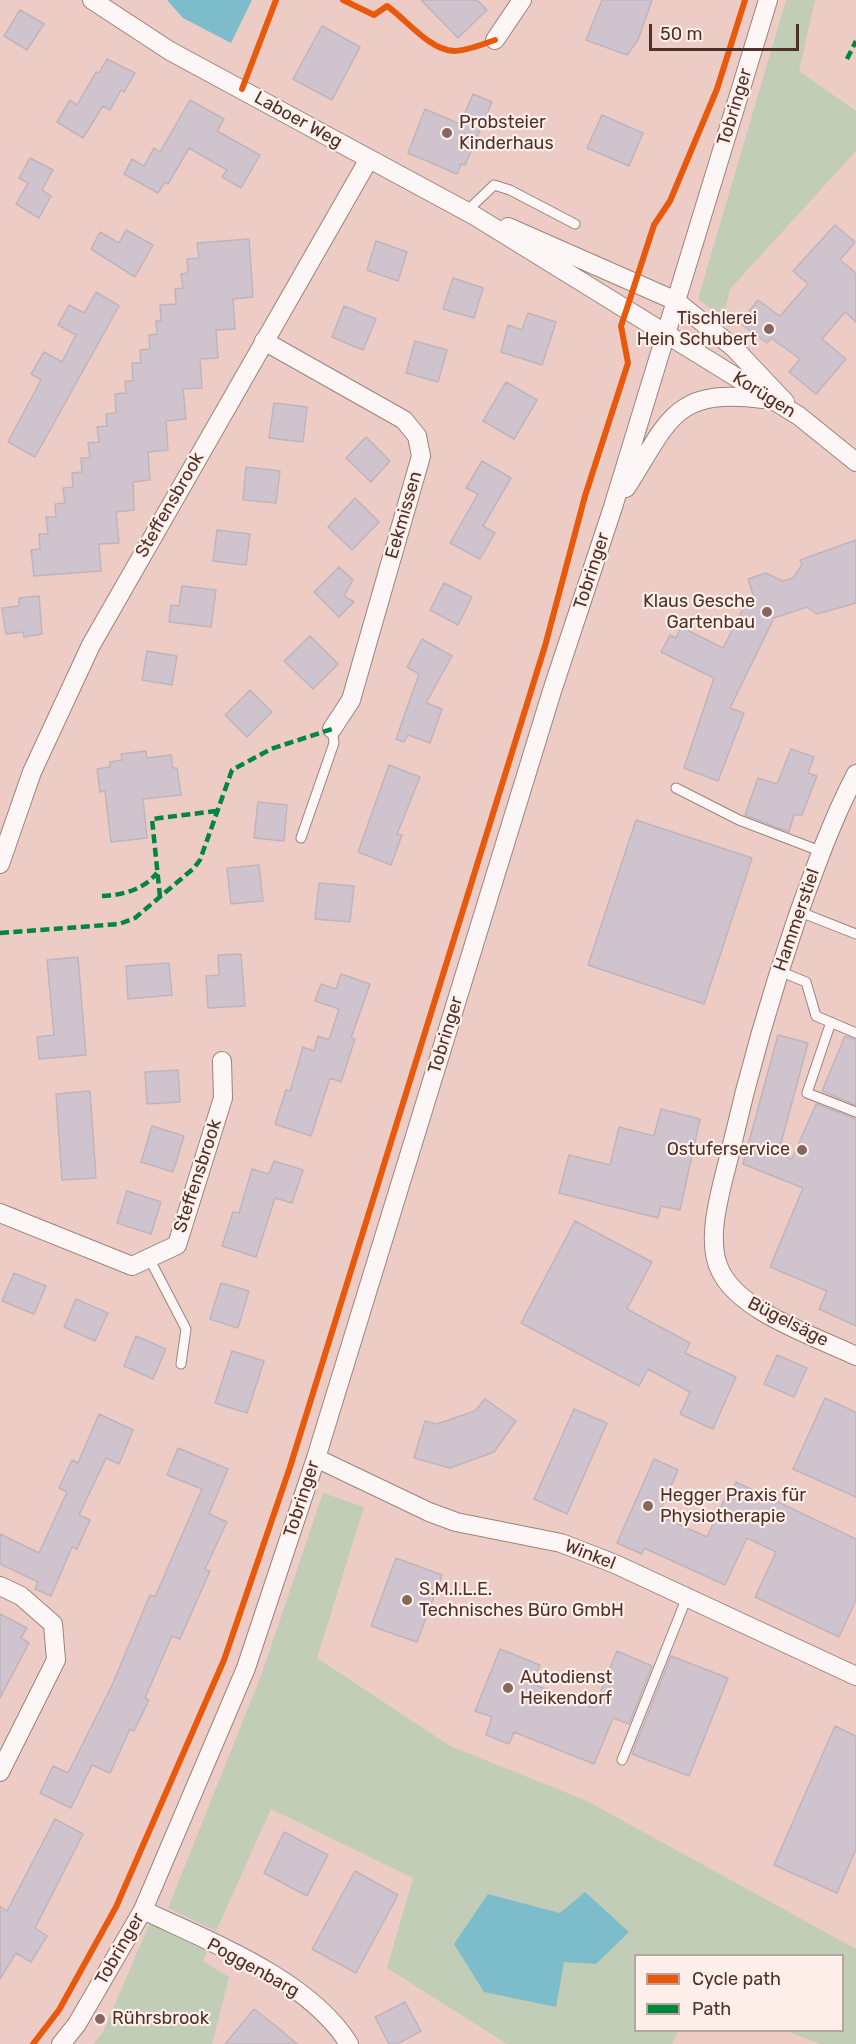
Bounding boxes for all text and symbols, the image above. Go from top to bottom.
scale bar [652,12,802,50]
text: 50 m [660,23,703,45]
street label: Tobringer [713,66,757,148]
street label: Laboer Weg [250,87,346,153]
place label: Probsteier Kinderhaus [459,112,554,154]
marker: Probsteier Kinderhaus [440,126,454,140]
place label: Tischlerei Hein Schubert [637,308,757,350]
marker: Tischlerei Hein Schubert [762,322,776,336]
street label: Korügen [729,367,799,423]
street label: Steffensbrook [131,449,209,561]
street label: Eekmissen [381,469,427,561]
street label: Tobringer [569,530,615,612]
place label: Klaus Gesche Gartenbau [643,591,755,634]
marker: Klaus Gesche Gartenbau [760,605,774,619]
street label: Hammerstiel [769,866,825,974]
street label: Tobringer [424,994,468,1076]
street label: Steffensbrook [169,1117,227,1235]
place label: Ostuferservice [667,1139,790,1161]
marker: Ostuferservice [795,1143,809,1157]
street label: Bügelsäge [744,1292,832,1352]
street label: Tobringer [279,1458,325,1540]
place label: Hegger Praxis für Physiotherapie [660,1485,806,1528]
marker: Hegger Praxis für Physiotherapie [641,1499,655,1513]
street label: Winkel [561,1535,619,1575]
place label: S.M.I.L.E. Technisches Büro GmbH [419,1579,624,1622]
marker: S.M.I.L.E. Technisches Büro GmbH [400,1593,414,1607]
place label: Autodienst Heikendorf [520,1667,612,1710]
marker: Autodienst Heikendorf [501,1681,515,1695]
street label: Tobringer [91,1909,149,1989]
street label: Poggenbarg [203,1934,303,2002]
legend [634,1954,844,2032]
text: Cycle path [692,1968,781,1990]
text: Path [692,1998,731,2020]
place label: Rührsbrook [112,2008,209,2030]
marker: Rührsbrook [93,2012,107,2026]

